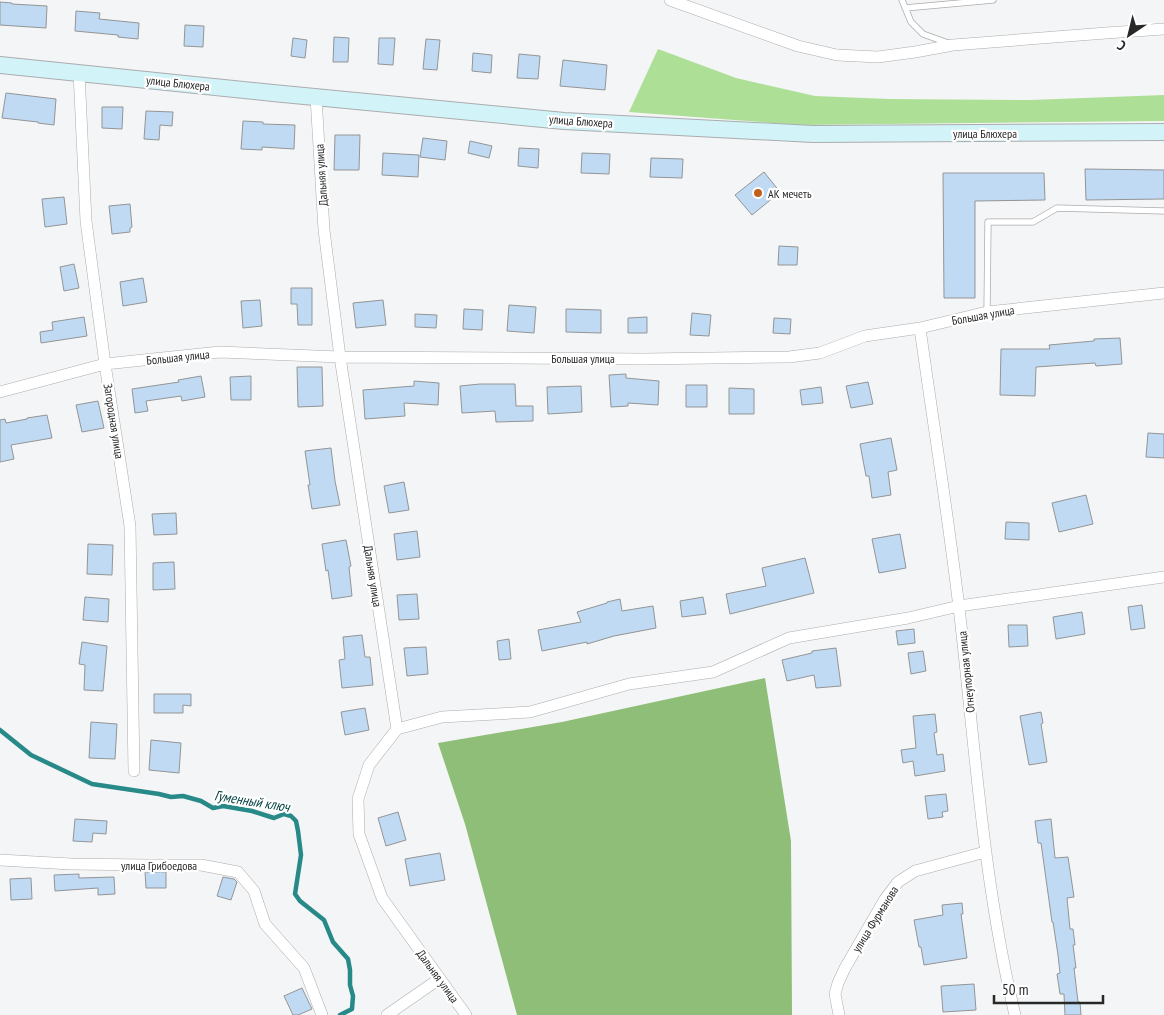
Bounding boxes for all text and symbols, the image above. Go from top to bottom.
north arrow [1104,10,1154,60]
text: С [1113,36,1129,55]
street label: улица Блюхера [145,72,211,94]
street label: улица Блюхера [549,111,614,131]
street label: улица Блюхера [953,126,1017,141]
street label: Дальняя улица [311,143,331,207]
place label: АК мечеть [768,186,812,201]
marker: АК мечеть [752,187,764,199]
street label: Большая улица [950,302,1016,328]
street label: Большая улица [146,346,211,368]
street label: Большая улица [551,351,615,366]
street label: Загородная улица [101,382,127,460]
street label: Дальняя улица [361,544,385,608]
street label: Огнеупорная улица [954,630,978,714]
water label: Гуменный ключ [213,786,292,816]
street label: улица Грибоедова [121,858,197,873]
street label: улица Фурманова [849,883,901,955]
street label: Дальняя улица [414,946,462,1006]
scale bar [994,972,1103,1004]
text: 50 m [1002,980,1028,999]

